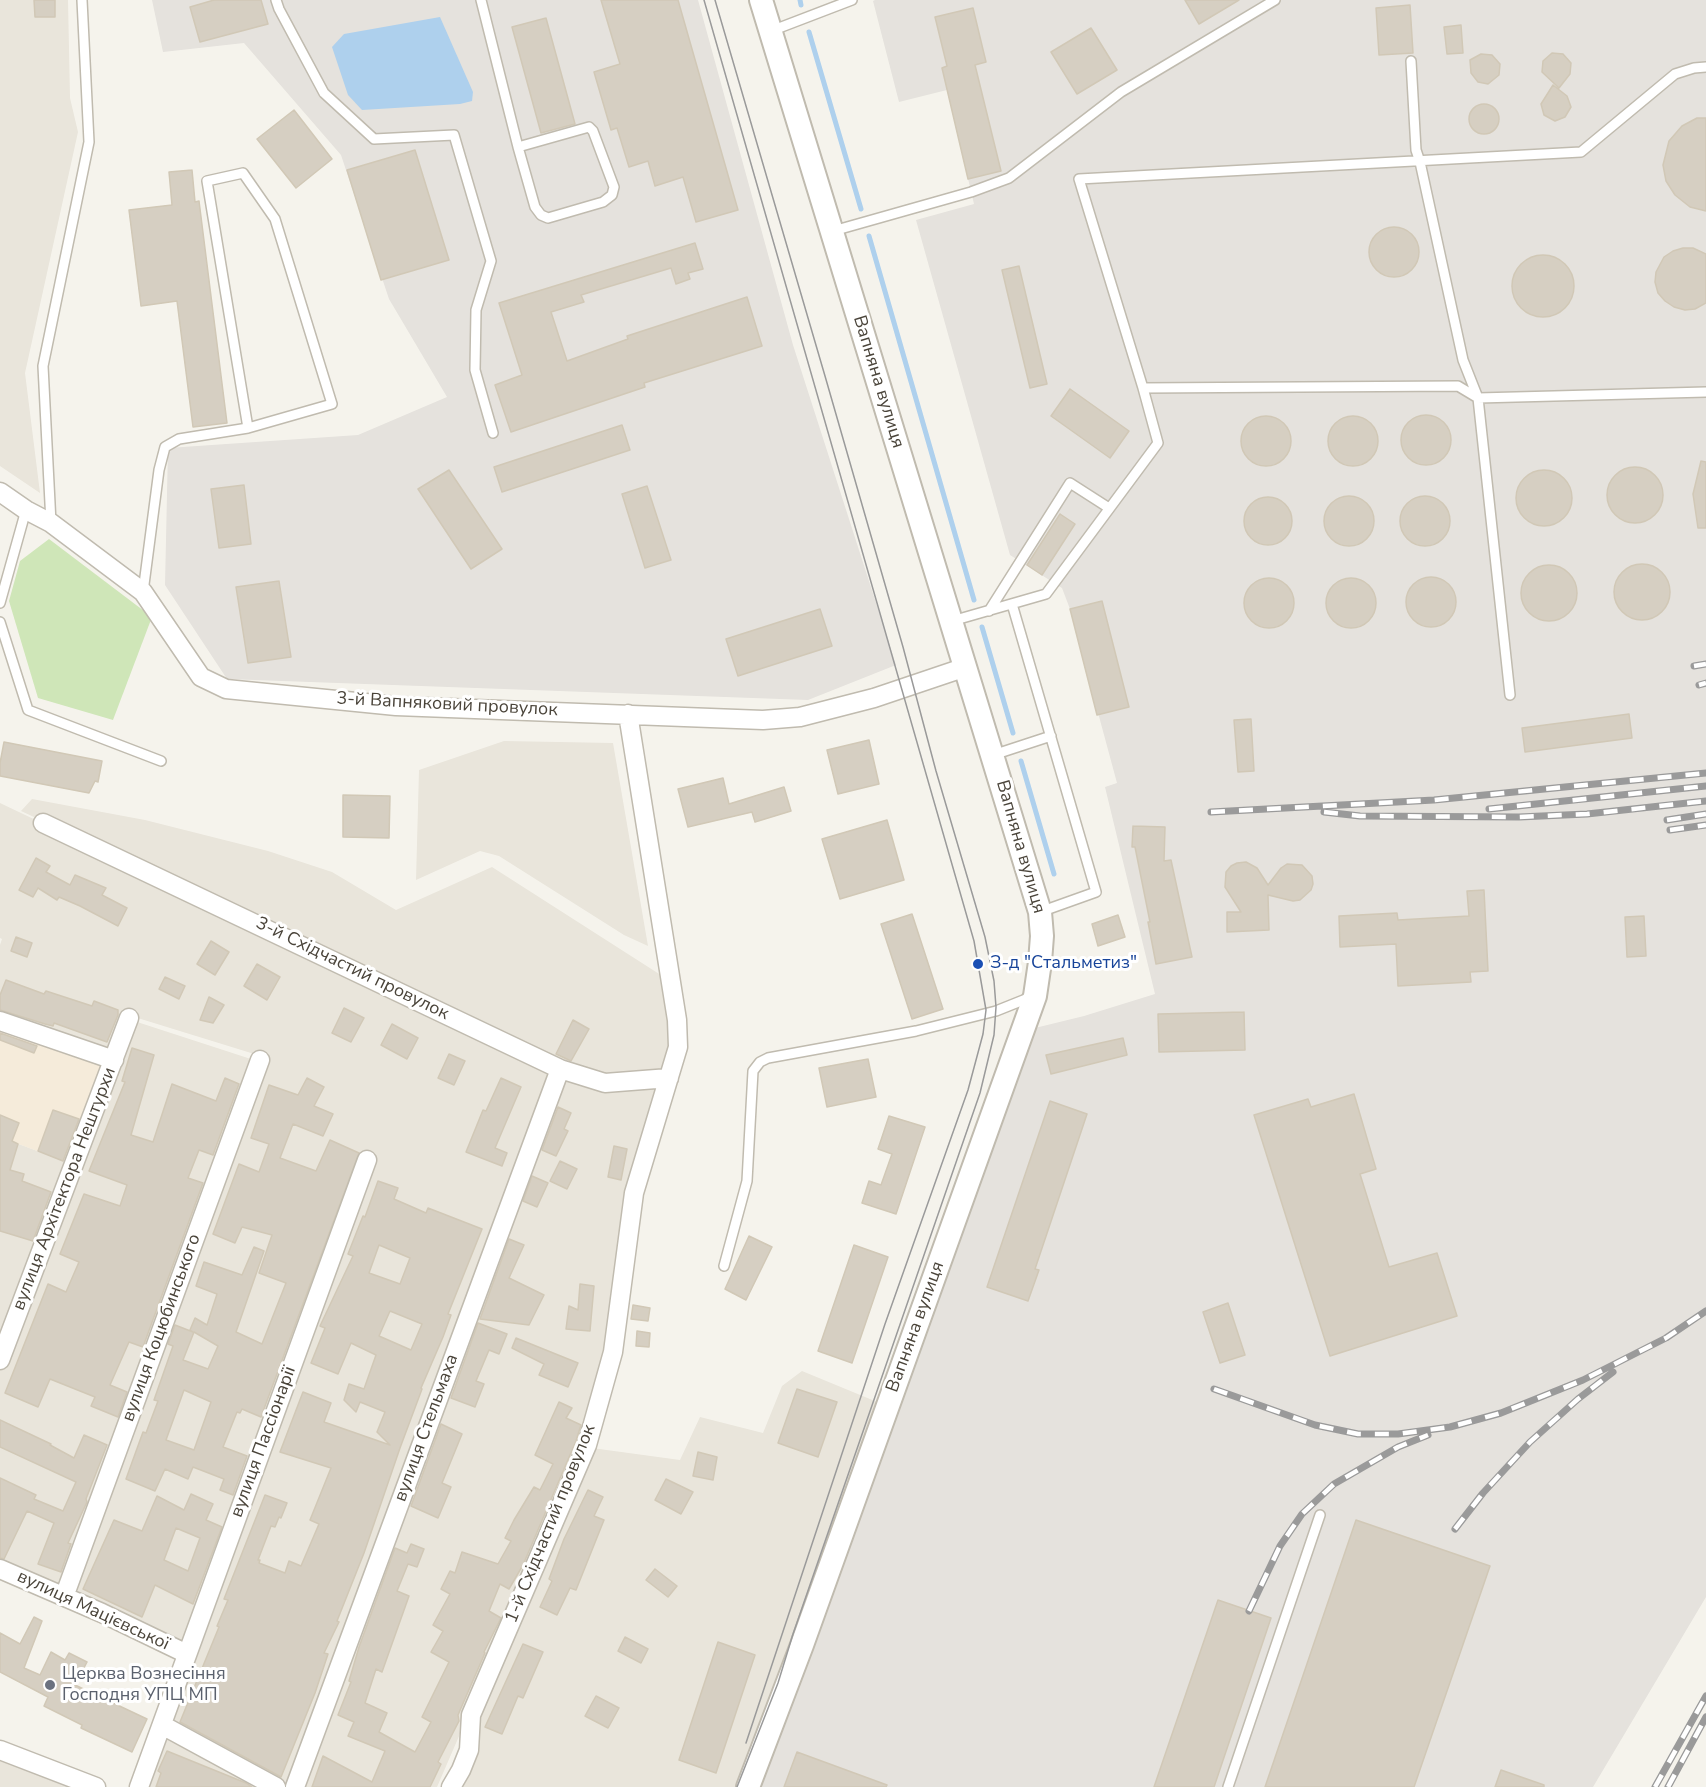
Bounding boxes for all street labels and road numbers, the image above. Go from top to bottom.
street label: Вапняна вулиця [848,313,908,451]
street label: 3-й Вапняковий провулок [336,688,558,722]
street label: Вапняна вулиця [991,778,1049,916]
street label: 3-й Східчастий провулок [252,913,452,1025]
street label: вулиця Архітектора Нештурхи [9,1064,121,1314]
street label: вулиця Коцюбинського [118,1231,206,1425]
street label: Вапняна вулиця [882,1259,950,1395]
street label: вулиця Стельмаха [390,1351,464,1505]
street label: вулиця Пассіонарії [227,1364,301,1520]
street label: 1-й Східчастий провулок [501,1422,601,1626]
street label: вулиця Мацієвської [13,1566,173,1656]

